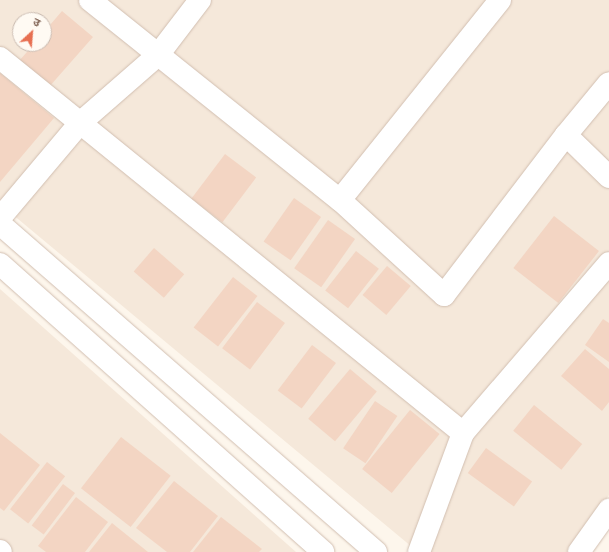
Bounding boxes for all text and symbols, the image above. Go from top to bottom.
north arrow [12,12,52,52]
text: उ [31,15,42,29]

